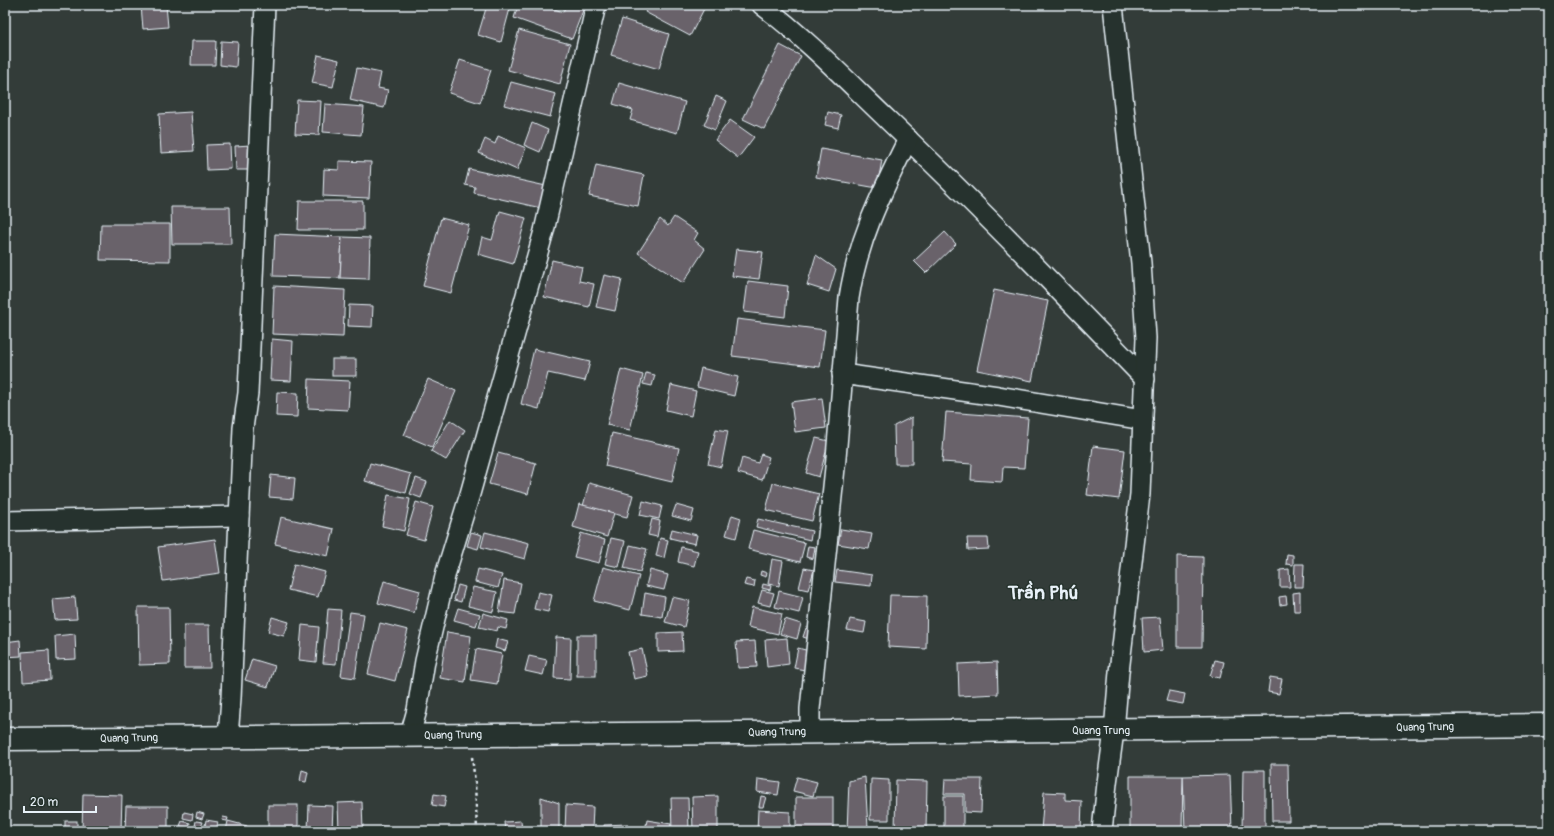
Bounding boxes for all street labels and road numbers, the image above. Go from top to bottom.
street label: Quang Trung [1396,720,1455,734]
street label: Quang Trung [1072,724,1131,737]
street label: Quang Trung [748,725,807,739]
street label: Quang Trung [424,728,483,742]
street label: Quang Trung [100,731,159,745]

